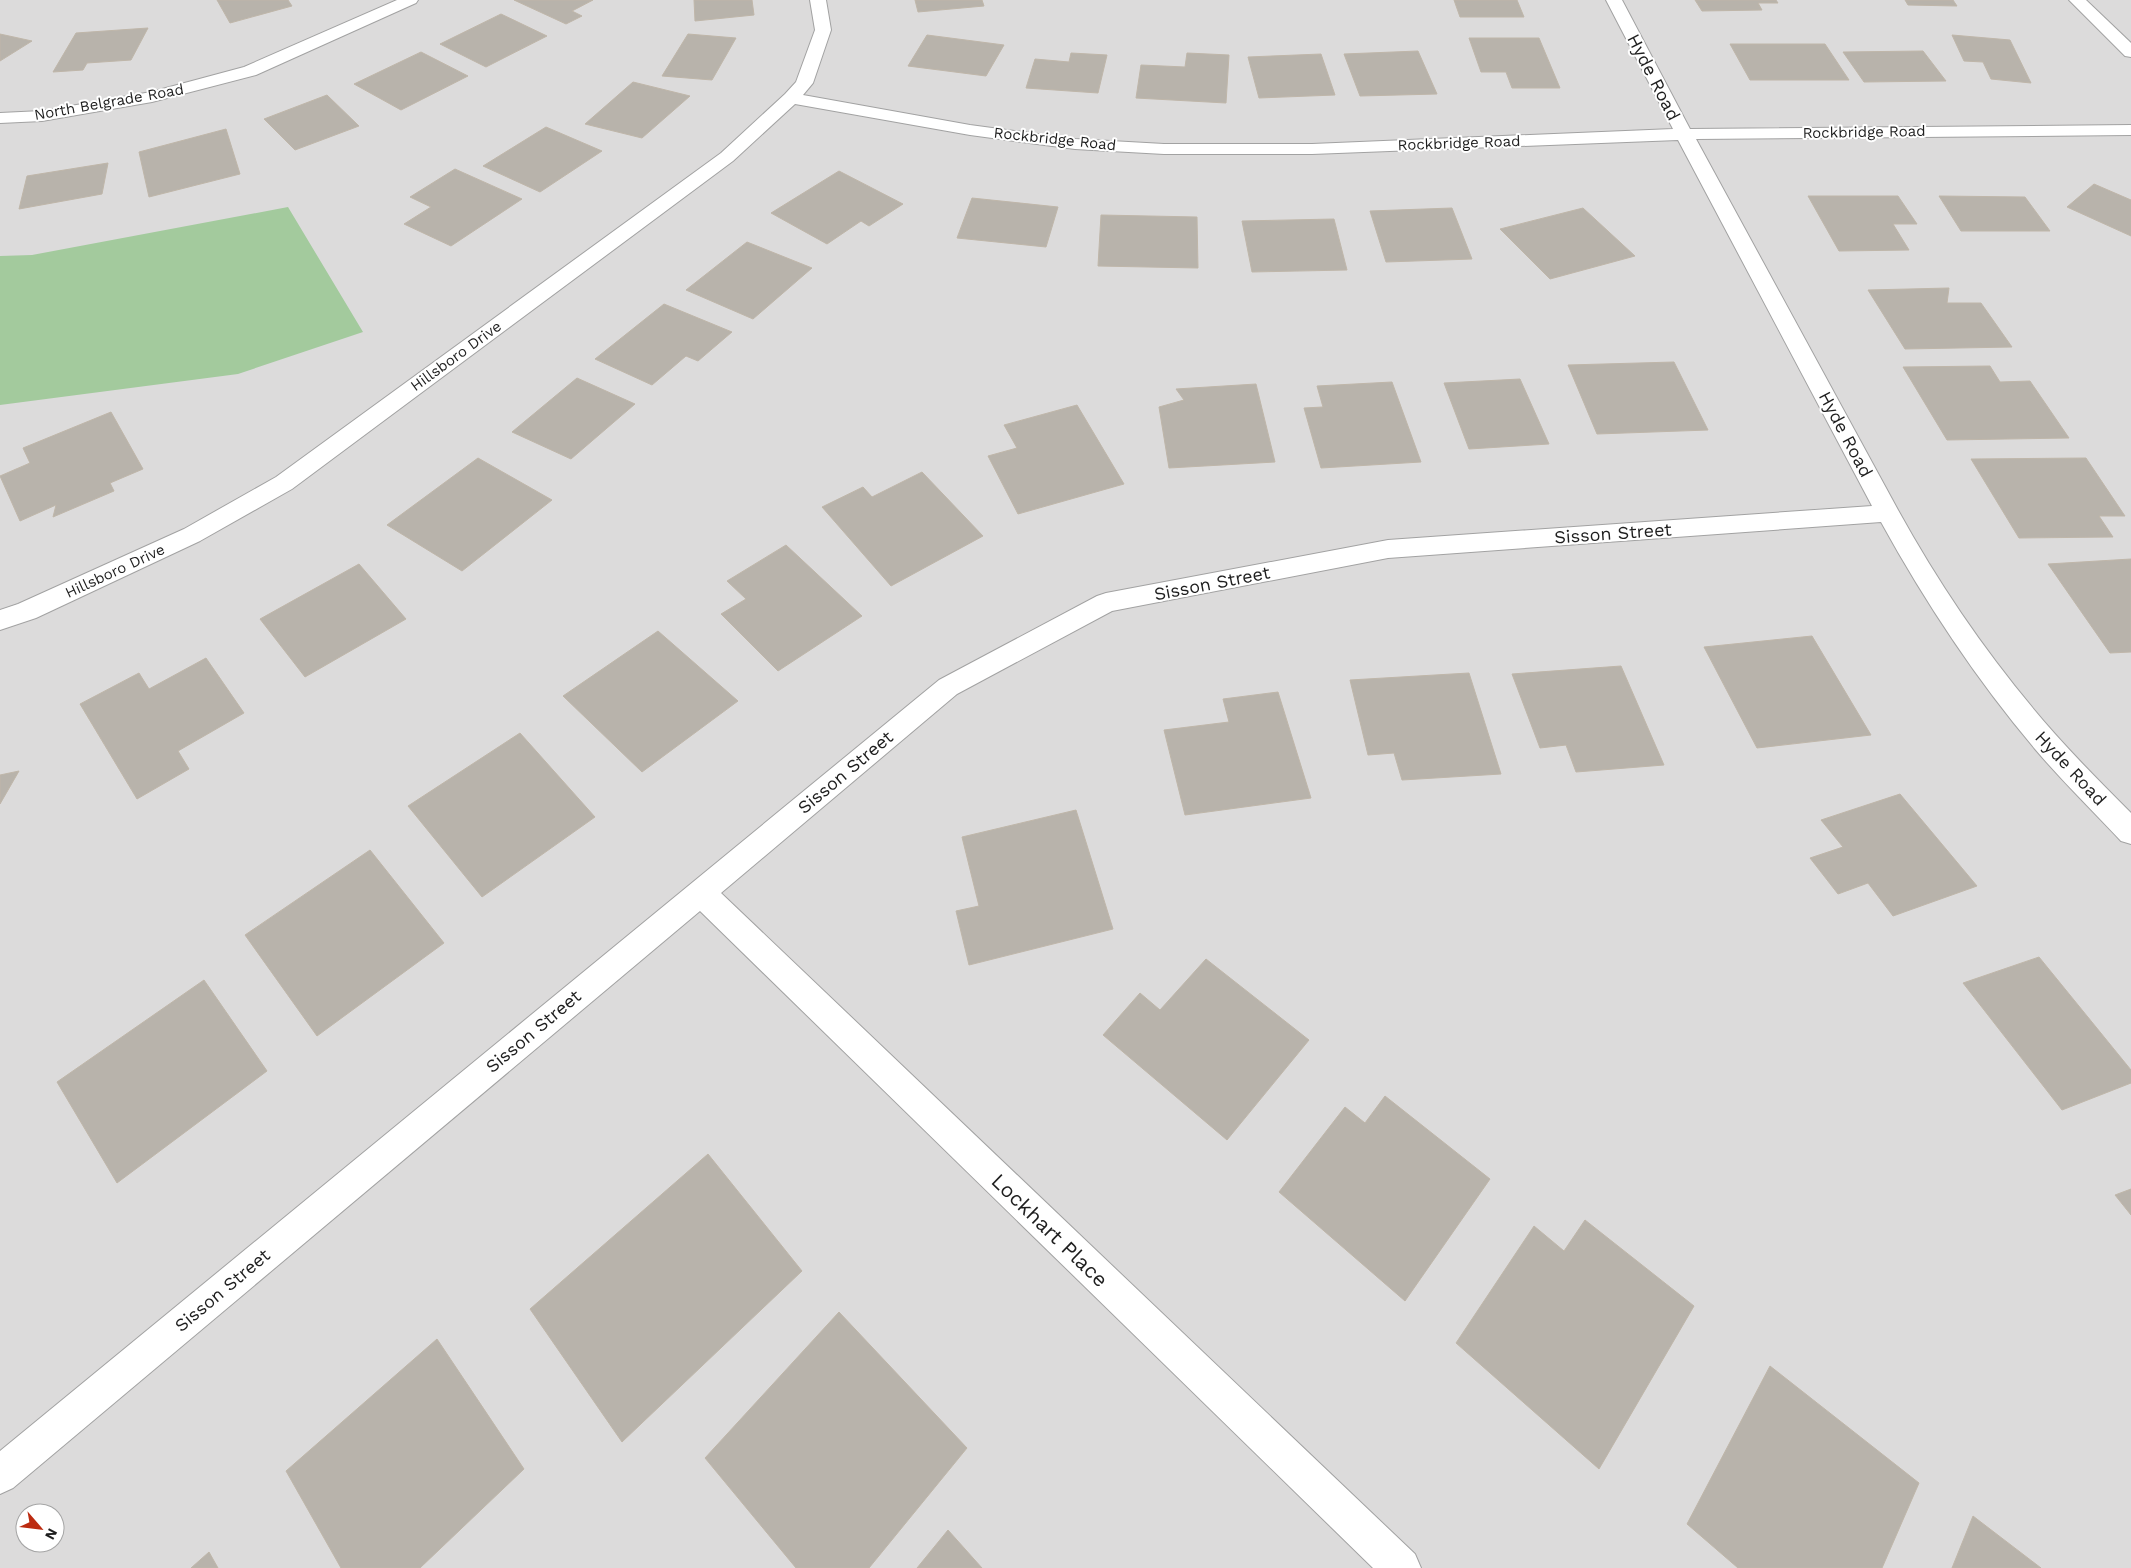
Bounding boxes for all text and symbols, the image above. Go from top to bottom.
street label: Hyde Road [1623,30,1685,124]
street label: North Belgrade Road [33,80,185,124]
street label: Rockbridge Road [1802,122,1926,142]
street label: Rockbridge Road [993,124,1117,154]
street label: Rockbridge Road [1397,132,1521,154]
street label: Hillsboro Drive [407,317,505,395]
street label: Hyde Road [1815,387,1877,481]
street label: Sisson Street [1554,518,1673,548]
street label: Hillsboro Drive [62,540,168,602]
street label: Sisson Street [1152,561,1272,605]
street label: Sisson Street [793,726,897,818]
street label: Hyde Road [2031,726,2111,810]
street label: Sisson Street [481,985,585,1077]
street label: Lockhart Place [987,1168,1113,1292]
street label: Sisson Street [170,1244,274,1336]
north arrow [15,1503,65,1553]
text: N [42,1526,61,1542]

